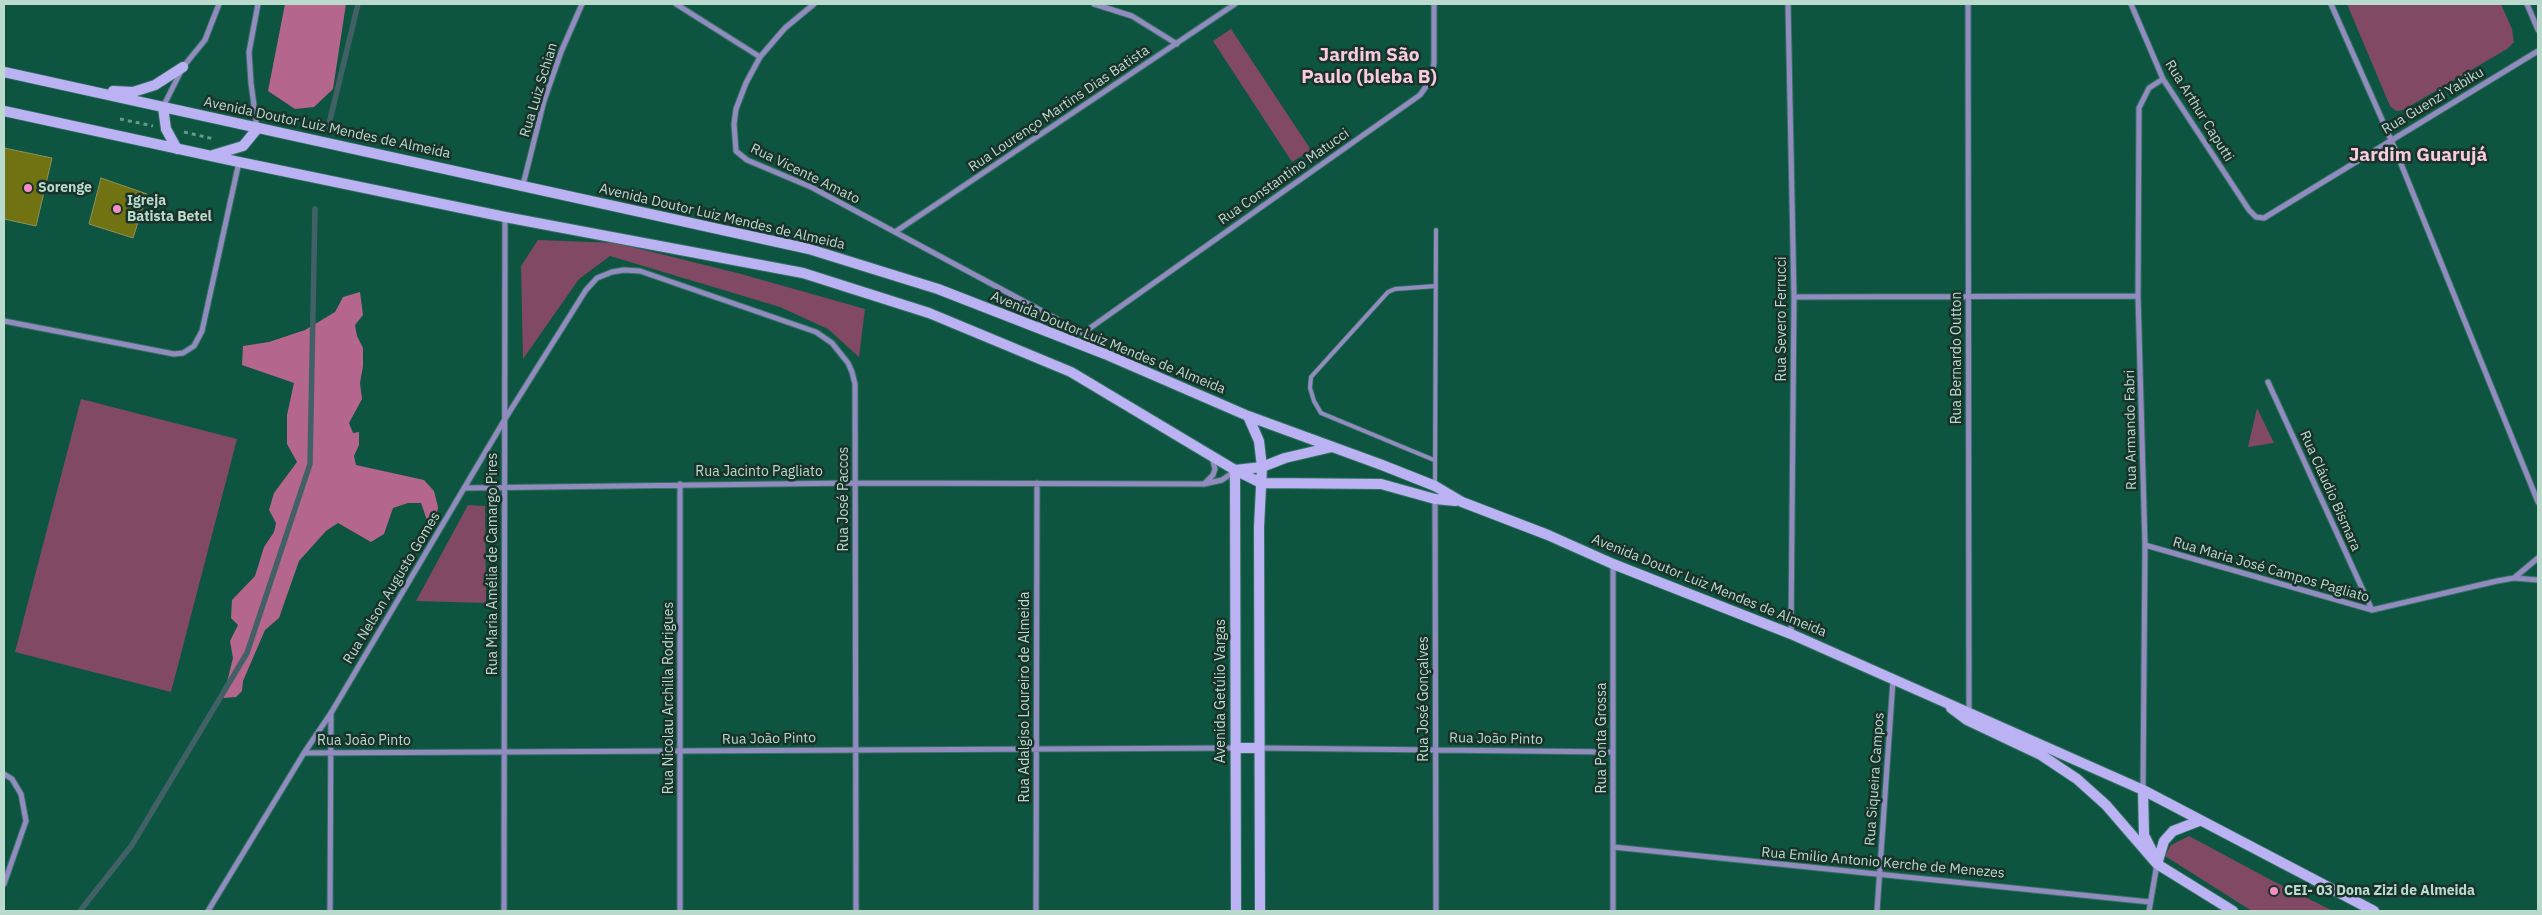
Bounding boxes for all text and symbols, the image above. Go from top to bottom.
street label: Rua Luiz Schian [517,41,561,139]
street label: Rua Lourenço Martins Dias Batista [965,42,1153,176]
district label: Jardim São Paulo (bleba B) [1301,45,1437,89]
street label: Rua Arthur Caputti [2161,57,2237,165]
street label: Rua Guenzi Yabiku [2379,64,2487,138]
street label: Avenida Doutor Luiz Mendes de Almeida [202,94,452,162]
street label: Rua Constantino Matucci [1215,125,1353,229]
street label: Rua Vicente Amato [748,140,862,208]
district label: Jardim Guarujá [2349,145,2487,167]
place label: Sorenge [38,180,92,196]
street label: Avenida Doutor Luiz Mendes de Almeida [597,180,847,254]
marker: Sorenge [22,182,34,194]
place label: Igreja Batista Betel [127,193,212,226]
marker: Igreja Batista Betel [111,203,123,215]
street label: Rua Severo Ferrucci [1774,257,1790,381]
street label: Avenida Doutor Luiz Mendes de Almeida [988,288,1228,398]
street label: Rua Bernardo Outton [1949,292,1965,424]
street label: Rua Armando Fabri [2122,370,2140,490]
street label: Rua Cláudio Bismara [2296,428,2364,554]
street label: Rua José Paccos [836,447,852,551]
street label: Rua Maria Amélia de Camargo Pires [485,453,501,675]
street label: Rua Jacinto Pagliato [695,464,823,480]
street label: Rua Nelson Augusto Gomes [340,509,444,667]
street label: Avenida Doutor Luiz Mendes de Almeida [1589,531,1829,641]
street label: Rua Maria José Campos Pagliato [2171,534,2371,606]
street label: Rua Adalgiso Loureiro de Almeida [1017,592,1033,802]
street label: Rua Nicolau Archilla Rodrigues [661,602,677,794]
street label: Avenida Getúlio Vargas [1213,619,1229,763]
street label: Rua José Gonçalves [1416,636,1432,762]
street label: Rua Ponta Grossa [1594,682,1610,794]
street label: Rua Siqueira Campos [1862,712,1888,846]
street label: Rua João Pinto [722,730,816,748]
street label: Rua João Pinto [1449,730,1543,748]
street label: Rua João Pinto [317,733,411,749]
street label: Rua Emilio Antonio Kerche de Menezes [1761,844,2005,882]
place label: CEI- 03 Dona Zizi de Almeida [2284,883,2475,899]
marker: CEI- 03 Dona Zizi de Almeida [2268,885,2280,897]

